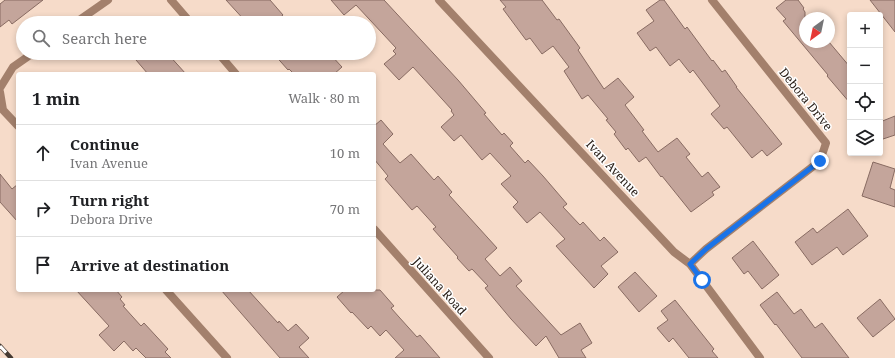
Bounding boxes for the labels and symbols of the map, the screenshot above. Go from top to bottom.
north arrow [799,12,835,48]
street label: Debora Drive [775,64,837,134]
street label: Ivan Avenue [582,136,644,200]
route end [811,152,829,170]
street label: Juliana Road [409,253,471,319]
route start [693,271,711,289]

